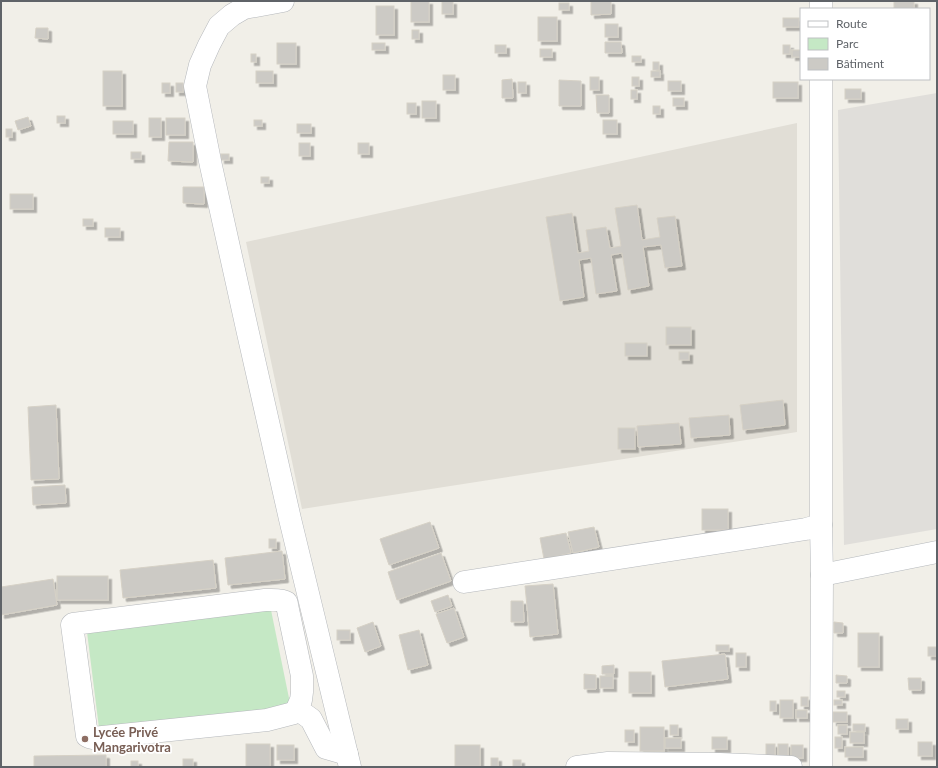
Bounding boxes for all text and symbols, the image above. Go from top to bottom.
legend [800,8,930,80]
text: Route [836,16,867,31]
text: Parc [836,36,859,51]
text: Bâtiment [836,56,885,71]
place label: Lycée Privé Mangarivotra [93,724,171,755]
marker: Lycée Privé Mangarivotra [80,734,90,744]

